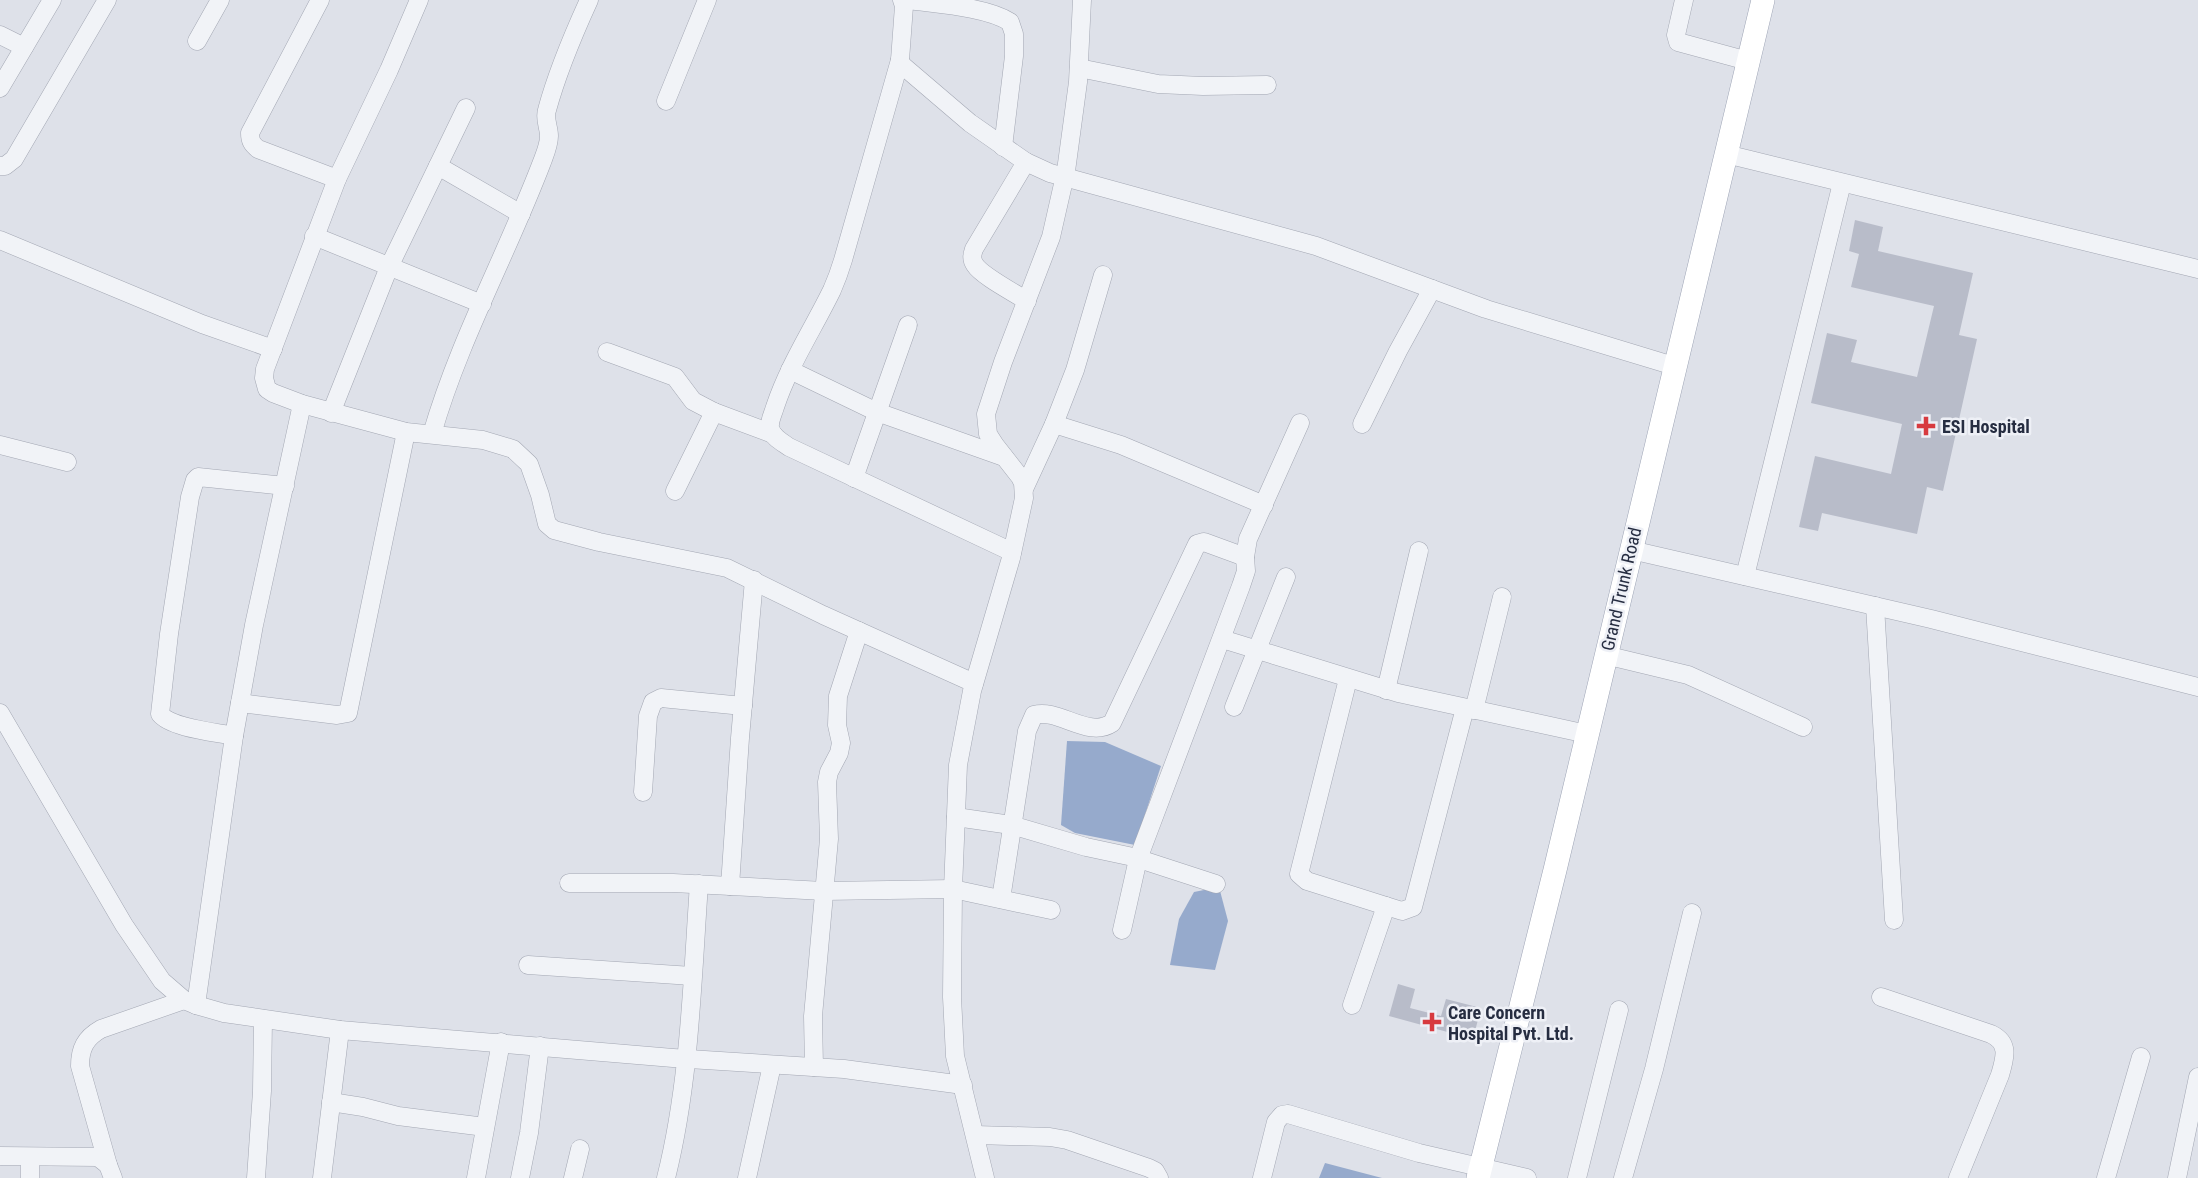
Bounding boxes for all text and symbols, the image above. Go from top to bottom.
marker: ESI Hospital [1916,416,1936,436]
place label: ESI Hospital [1942,416,2030,437]
street label: Grand Trunk Road [1597,525,1645,653]
place label: Care Concern Hospital Pvt. Ltd. [1448,1002,1574,1044]
marker: Care Concern Hospital Pvt. Ltd. [1422,1012,1442,1032]

